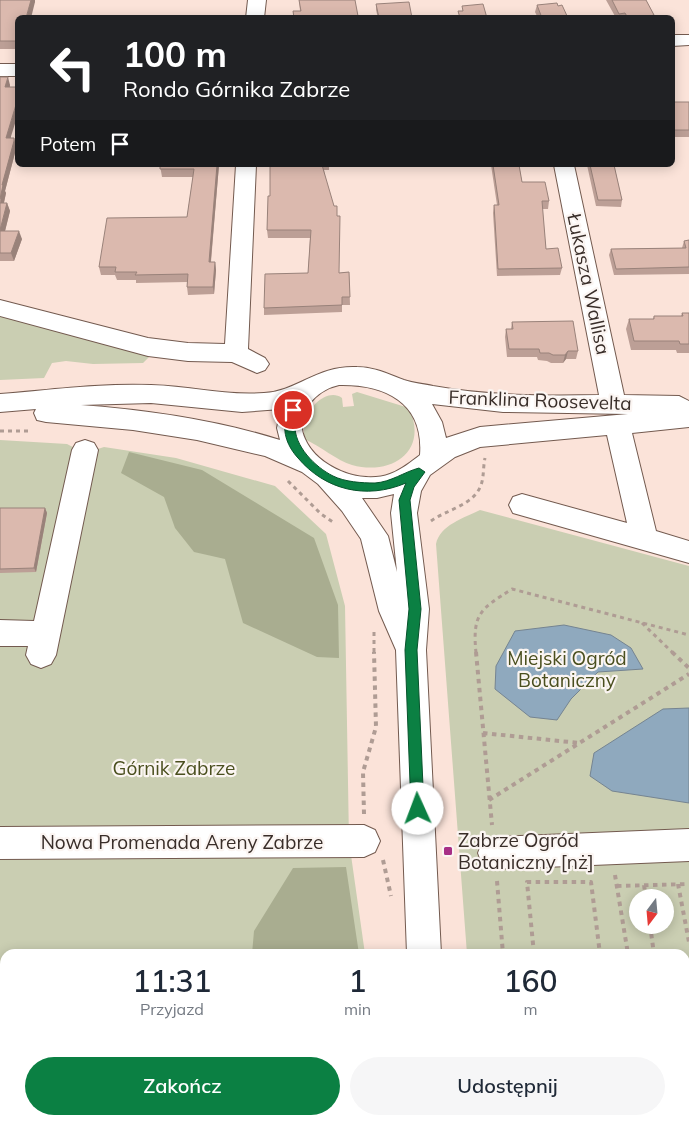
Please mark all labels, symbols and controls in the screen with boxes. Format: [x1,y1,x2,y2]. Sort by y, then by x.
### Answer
text: 100 m [123,32,227,76]
icon: left [40,35,105,100]
text: Rondo Górnika Zabrze [123,75,350,103]
icon: arrive [106,130,134,158]
text: Potem [40,132,96,156]
street label: Łukasza Wallisa [562,210,616,357]
street label: Franklina Roosevelta [448,385,632,415]
pin [272,389,314,431]
icon: arrive [279,396,307,424]
park label: Miejski Ogród Botaniczny [507,646,627,692]
park label: Górnik Zabrze [113,756,235,780]
position arrow [391,782,443,834]
place label: Zabrze Ogród Botaniczny [nż] [458,828,594,874]
street label: Nowa Promenada Areny Zabrze [41,830,323,854]
marker: Zabrze Ogród Botaniczny [nż] [442,845,454,857]
north arrow [629,889,674,934]
map controls [629,889,674,934]
text: 11:31 [132,962,212,1000]
text: 1 [349,962,367,1000]
text: 160 [504,962,558,1000]
text: Przyjazd [140,999,204,1019]
text: min [344,999,371,1019]
text: m [524,999,538,1019]
button: Zakończ [25,1057,340,1115]
button: Udostępnij [350,1057,665,1115]

